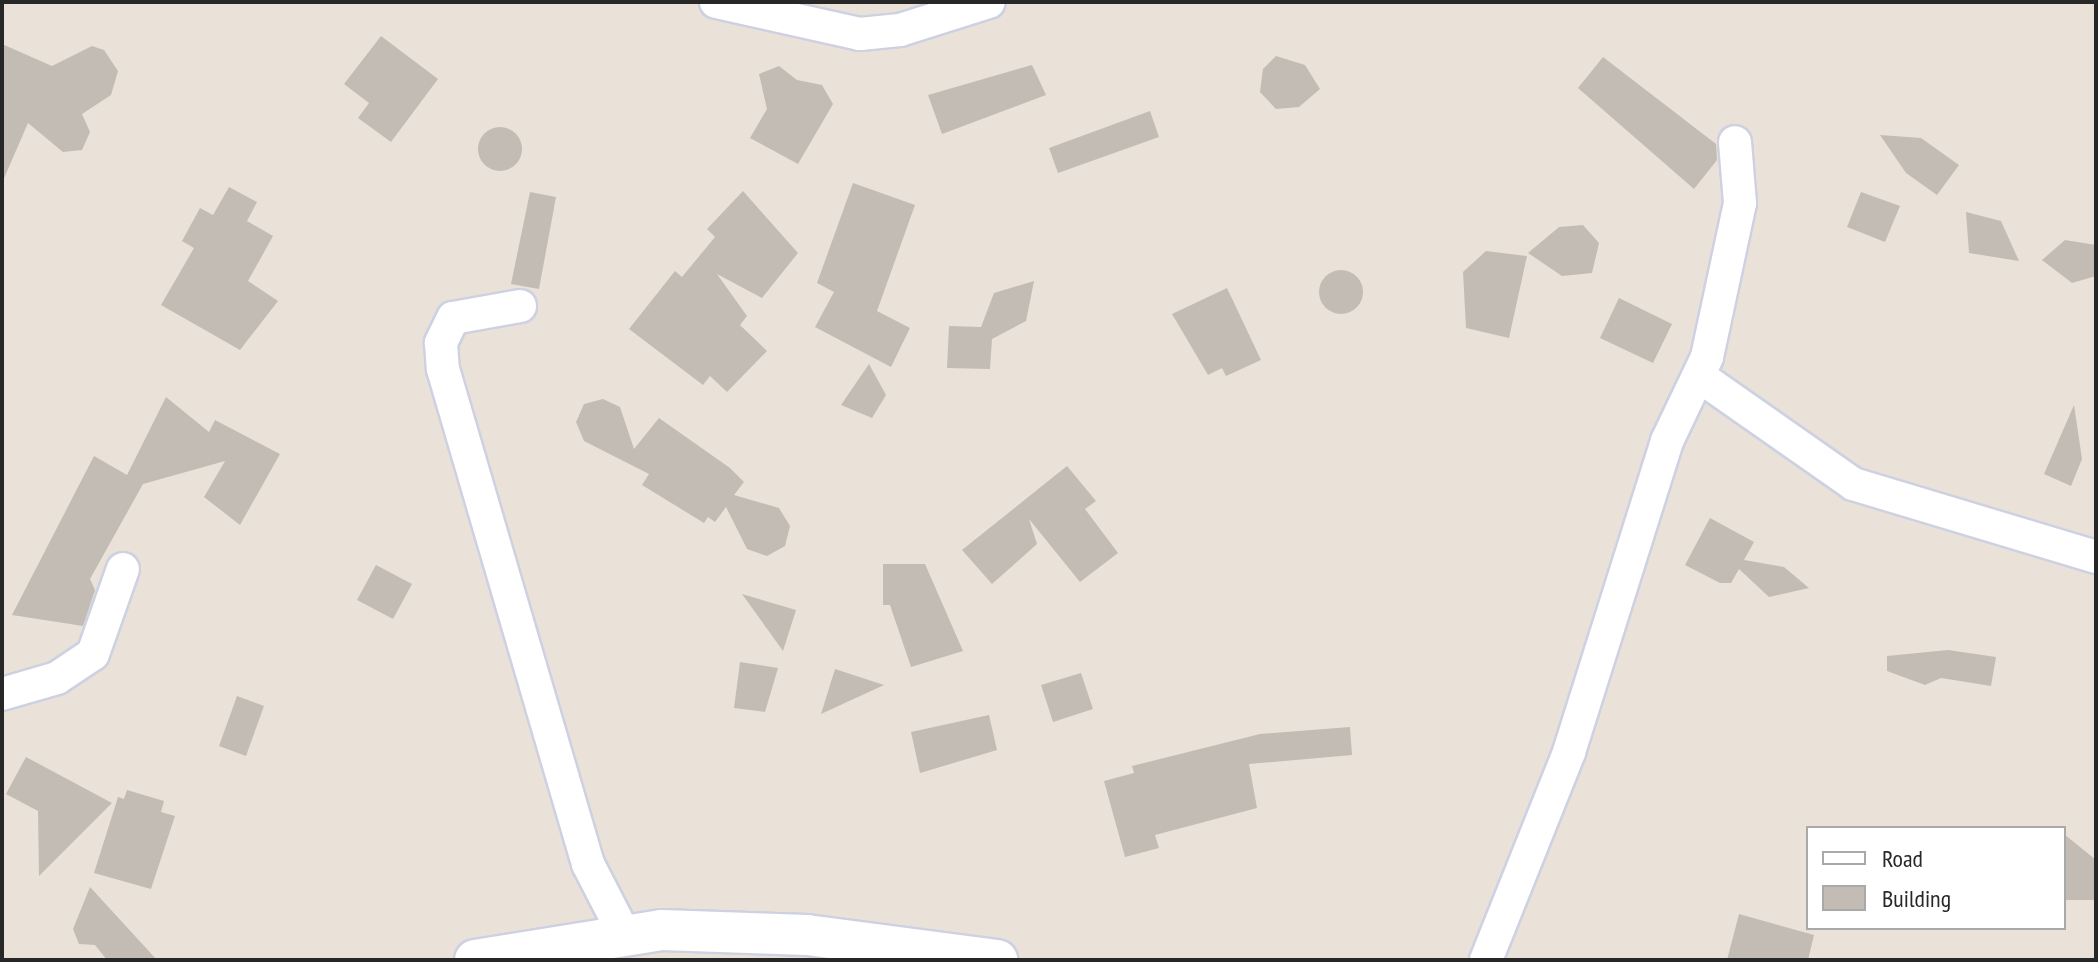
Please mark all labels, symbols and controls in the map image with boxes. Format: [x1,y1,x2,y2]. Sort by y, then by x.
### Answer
legend [1806,826,2066,930]
text: Road [1882,843,1923,874]
text: Building [1882,883,1951,914]

